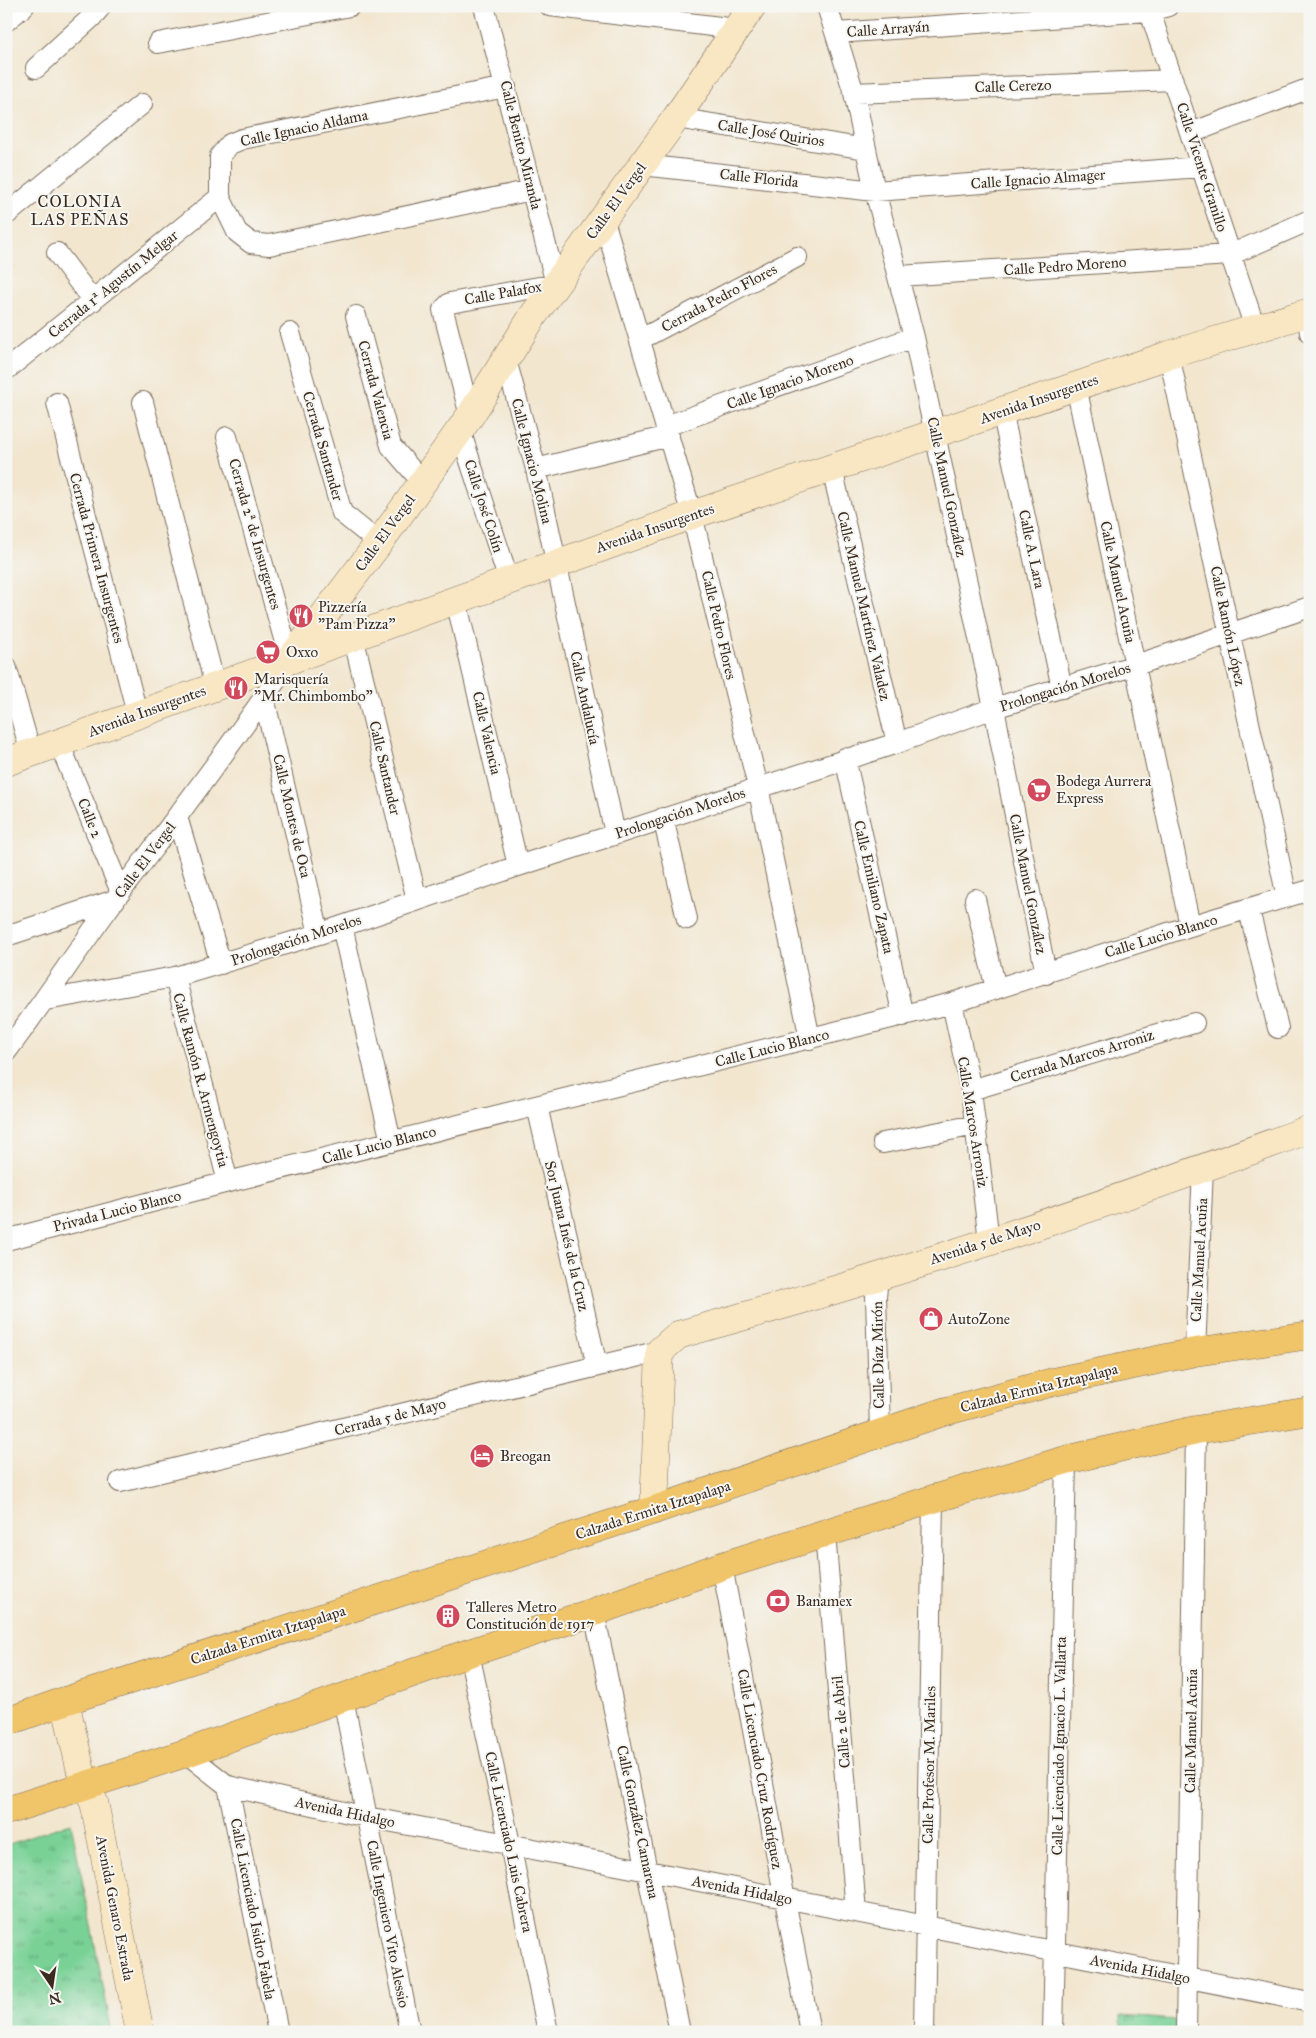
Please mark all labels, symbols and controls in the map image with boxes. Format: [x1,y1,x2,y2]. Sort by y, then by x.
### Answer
street label: Calle Arrayán [846,17,930,41]
street label: Calle Cerezo [974,76,1052,96]
street label: Calle Benito Miranda [496,79,546,212]
street label: Calle Vicente Granillo [1173,100,1232,234]
street label: Calle Ignacio Aldama [239,106,370,150]
street label: Calle José Quirios [716,116,826,151]
street label: Calle El Vergel [582,158,650,243]
street label: Calle Florida [719,165,800,191]
street label: Calle Ignacio Almager [970,165,1106,193]
district label: COLONIA LAS PEÑAS [31,192,129,229]
street label: Cerrada 1ª Agustín Melgar [44,226,182,342]
street label: Calle Pedro Moreno [1003,253,1127,279]
street label: Cerrada Pedro Flores [658,260,780,336]
street label: Calle Palafox [463,277,543,309]
street label: Cerrada Valencia [354,338,398,442]
street label: Calle Ignacio Moreno [724,351,856,413]
street label: Avenida Insurgentes [977,370,1101,428]
street label: Cerrada Santander [299,389,347,503]
street label: Calle Ignacio Molina [508,396,556,526]
street label: Calle Manuel González [923,415,971,559]
street label: Cerrada 2ª de Insurgentes [225,456,285,612]
street label: Calle José Colín [460,457,507,555]
street label: Cerrada Primera Insurgentes [66,471,128,645]
street label: Calle El Vergel [351,490,419,575]
street label: Avenida Insurgentes [593,499,717,557]
street label: Calle A. Lara [1015,508,1049,591]
street label: Calle Manuel Martínez Valadez [833,510,895,702]
street label: Calle Manuel Acuña [1096,519,1140,645]
street label: Calle Ramón López [1207,564,1249,688]
street label: Calle Pedro Flores [698,569,740,681]
place label: Pizzería "Pam Pizza" [318,598,395,633]
restaurant icon: Pizzería "Pam Pizza" [288,603,314,629]
supermarket icon: Oxxo [255,639,281,665]
place label: Oxxo [286,643,319,661]
street label: Calle Andalucía [566,650,604,747]
street label: Prolongación Morelos [997,659,1133,715]
place label: Marisquería "Mr. Chimbombo" [254,670,373,705]
restaurant icon: Marisquería "Mr. Chimbombo" [223,675,249,701]
street label: Avenida Insurgentes [85,681,208,741]
street label: Calle Valencia [469,690,505,777]
street label: Calle Santander [365,719,405,817]
street label: Calle Montes de Oca [269,752,315,880]
place label: Bodega Aurrera Express [1056,772,1152,807]
supermarket icon: Bodega Aurrera Express [1026,777,1052,803]
street label: Prolongación Morelos [613,783,747,843]
street label: Calle 2 [74,795,106,841]
street label: Calle Manuel González [1006,812,1050,956]
street label: Calle El Vergel [111,818,180,902]
street label: Calle Emiliano Zapata [850,819,898,956]
street label: Prolongación Morelos [229,910,363,970]
street label: Calle Lucio Blanco [1102,910,1220,962]
street label: Calle Ramón R. Armengoytia [169,991,233,1170]
street label: Calle Lucio Blanco [713,1025,831,1071]
street label: Cerrada Marcos Arroniz [1008,1026,1156,1086]
street label: Calle Marcos Arroniz [954,1055,992,1189]
street label: Calle Lucio Blanco [320,1122,438,1168]
street label: Sor Juana Inés de la Cruz [540,1159,593,1313]
street label: Privada Lucio Blanco [51,1186,183,1236]
street label: Calle Manuel Acuña [1187,1197,1211,1323]
street label: Avenida 5 de Mayo [926,1216,1043,1269]
street label: Calle Díaz Mirón [868,1301,888,1409]
shop icon: AutoZone [918,1306,944,1332]
place label: AutoZone [947,1310,1010,1328]
street label: Calzada Ermita Iztapalapa [958,1360,1120,1416]
street label: Cerrada 5 de Mayo [332,1394,448,1440]
hotel icon: Breogan [469,1443,495,1469]
place label: Breogan [500,1447,551,1465]
street label: Calzada Ermita Iztapalapa [573,1476,733,1544]
bank icon: Banamex [765,1588,791,1614]
place label: Banamex [796,1592,852,1610]
place label: Talleres Metro Constitución de 1917 [466,1598,594,1633]
street label: Calzada Ermita Iztapalapa [188,1601,348,1669]
building icon: Talleres Metro Constitución de 1917 [435,1603,461,1629]
street label: Calle Licenciado Ignacio L. Vallarta [1048,1636,1070,1856]
street label: Calle Licenciado Cruz Rodríguez [734,1667,786,1871]
street label: Calle Manuel Acuña [1181,1668,1201,1793]
street label: Calle 2 de Abril [828,1674,854,1769]
street label: Calle Profesor M. Mariles [919,1686,939,1844]
street label: Calle González Camarena [613,1744,663,1901]
street label: Calle Licenciado Luis Cabrera [481,1750,537,1935]
street label: Avenida Hidalgo [292,1792,397,1831]
street label: Calle Licenciado Isidro Fabela [227,1817,280,2002]
street label: Avenida Genaro Estrada [92,1833,138,1983]
street label: Calle Ingeniero Vito Alessio [363,1839,413,2010]
street label: Avenida Hidalgo [689,1871,794,1909]
street label: Avenida Hidalgo [1087,1950,1192,1988]
north arrow [28,1960,78,2010]
text: N [47,1989,63,2008]

